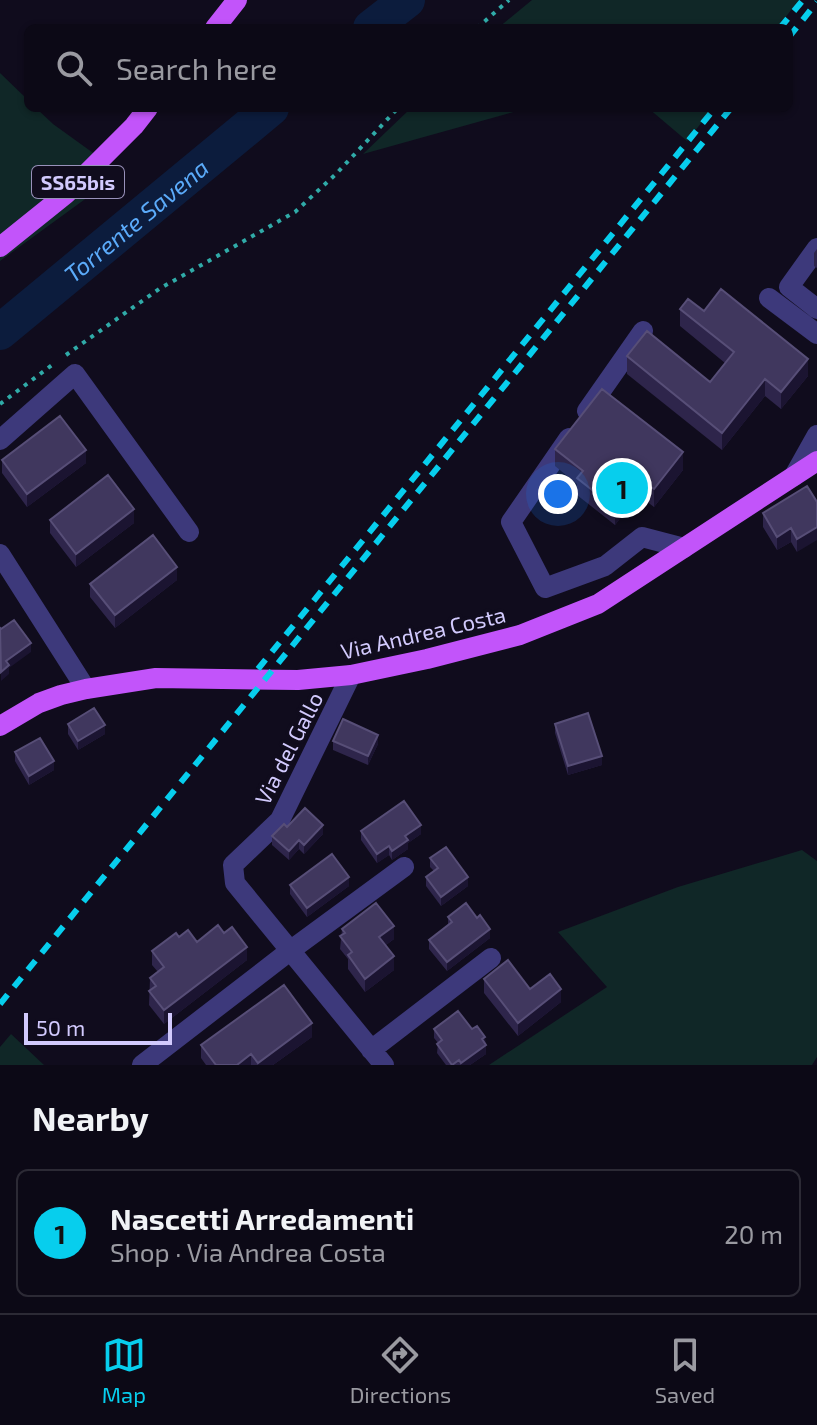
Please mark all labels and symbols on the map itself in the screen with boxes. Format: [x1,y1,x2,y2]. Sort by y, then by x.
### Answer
water label: Torrente Savena [58,152,214,288]
road number: SS65bis [32,166,124,198]
pin: 1 [596,458,648,518]
your location [538,474,578,514]
street label: Via Andrea Costa [338,600,508,664]
street label: Via del Gallo [249,687,327,809]
scale bar [24,1009,172,1045]

